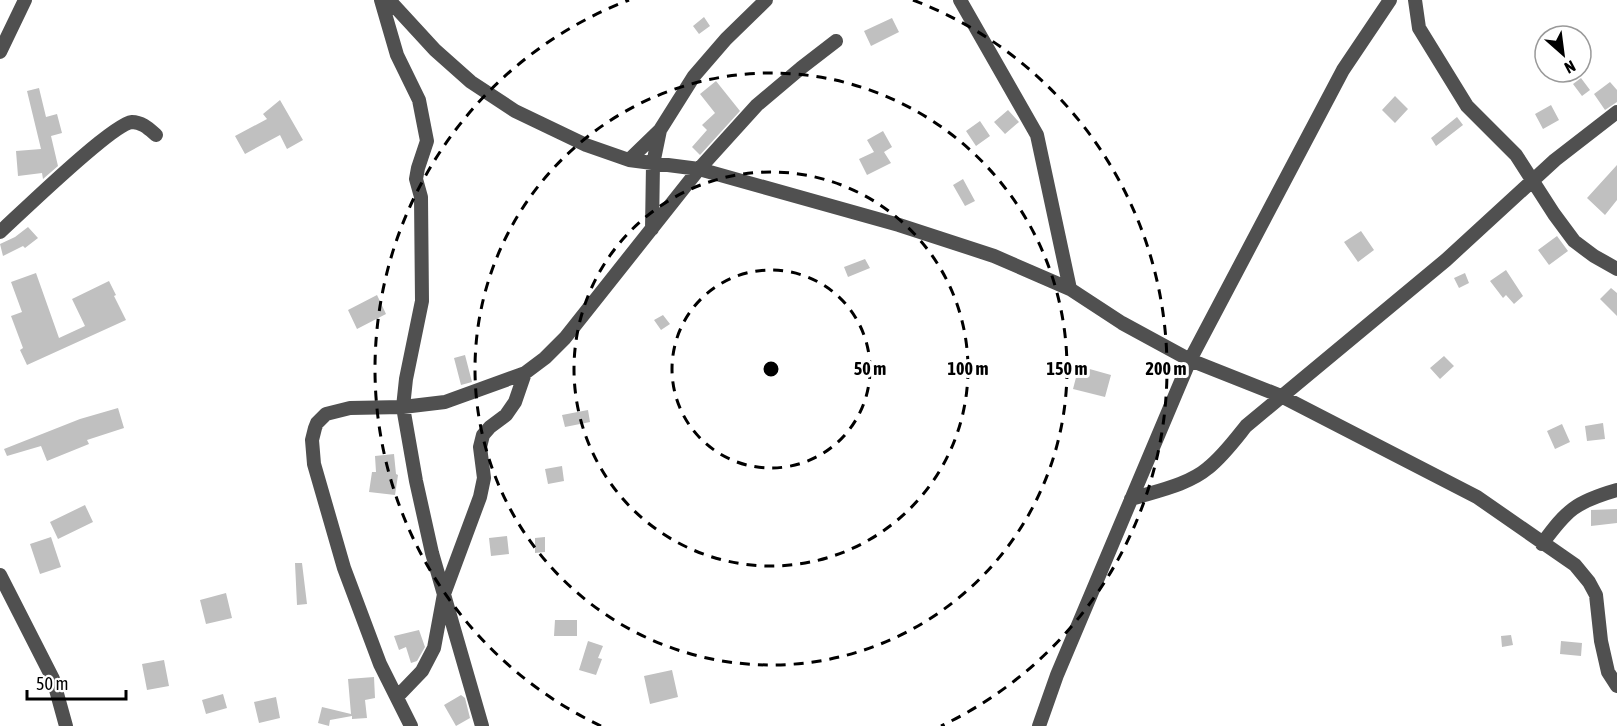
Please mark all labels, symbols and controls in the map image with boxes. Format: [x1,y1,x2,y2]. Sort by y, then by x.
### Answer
north arrow [1533,24,1593,84]
text: N [1562,57,1578,77]
text: 50 m [854,358,886,379]
text: 100 m [948,358,988,379]
text: 150 m [1047,358,1087,379]
text: 200 m [1146,358,1186,379]
centre of rings [761,359,781,379]
scale bar [27,663,126,701]
text: 50 m [36,673,68,694]

